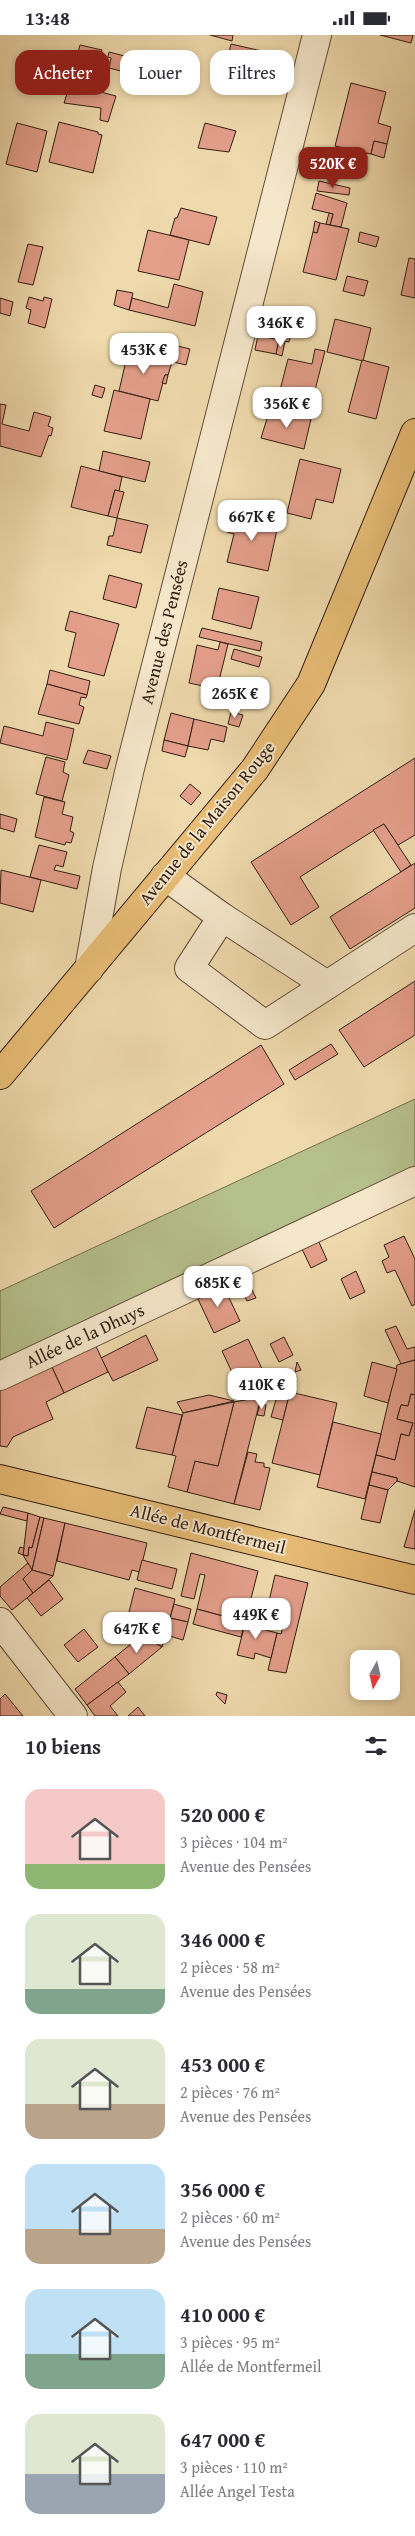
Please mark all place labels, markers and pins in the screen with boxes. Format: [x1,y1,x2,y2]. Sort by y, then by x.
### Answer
pin: 520K € [292,147,374,189]
pin: 346K € [240,305,322,348]
pin: 453K € [103,333,185,375]
pin: 356K € [246,387,328,429]
pin: 667K € [211,499,293,542]
pin: 265K € [194,677,276,719]
pin: 685K € [177,1265,259,1308]
pin: 410K € [221,1367,303,1410]
pin: 449K € [215,1597,297,1640]
pin: 647K € [96,1611,178,1654]

